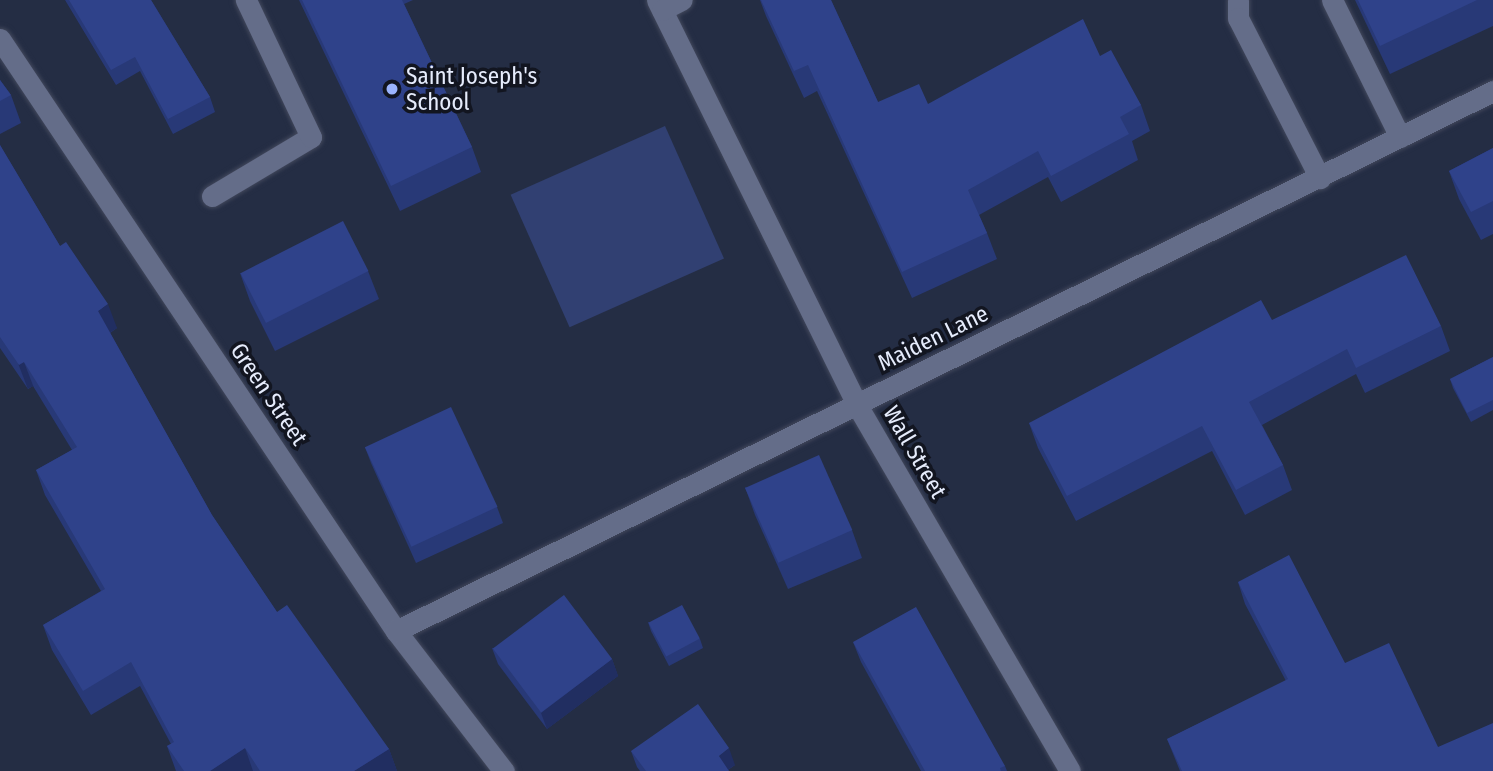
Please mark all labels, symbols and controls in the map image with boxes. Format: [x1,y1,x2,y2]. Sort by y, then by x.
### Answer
place label: Saint Joseph's School [406,62,537,116]
marker: Saint Joseph's School [384,81,400,97]
street label: Maiden Lane [873,299,993,377]
street label: Green Street [225,338,313,450]
street label: Wall Street [878,401,952,503]

